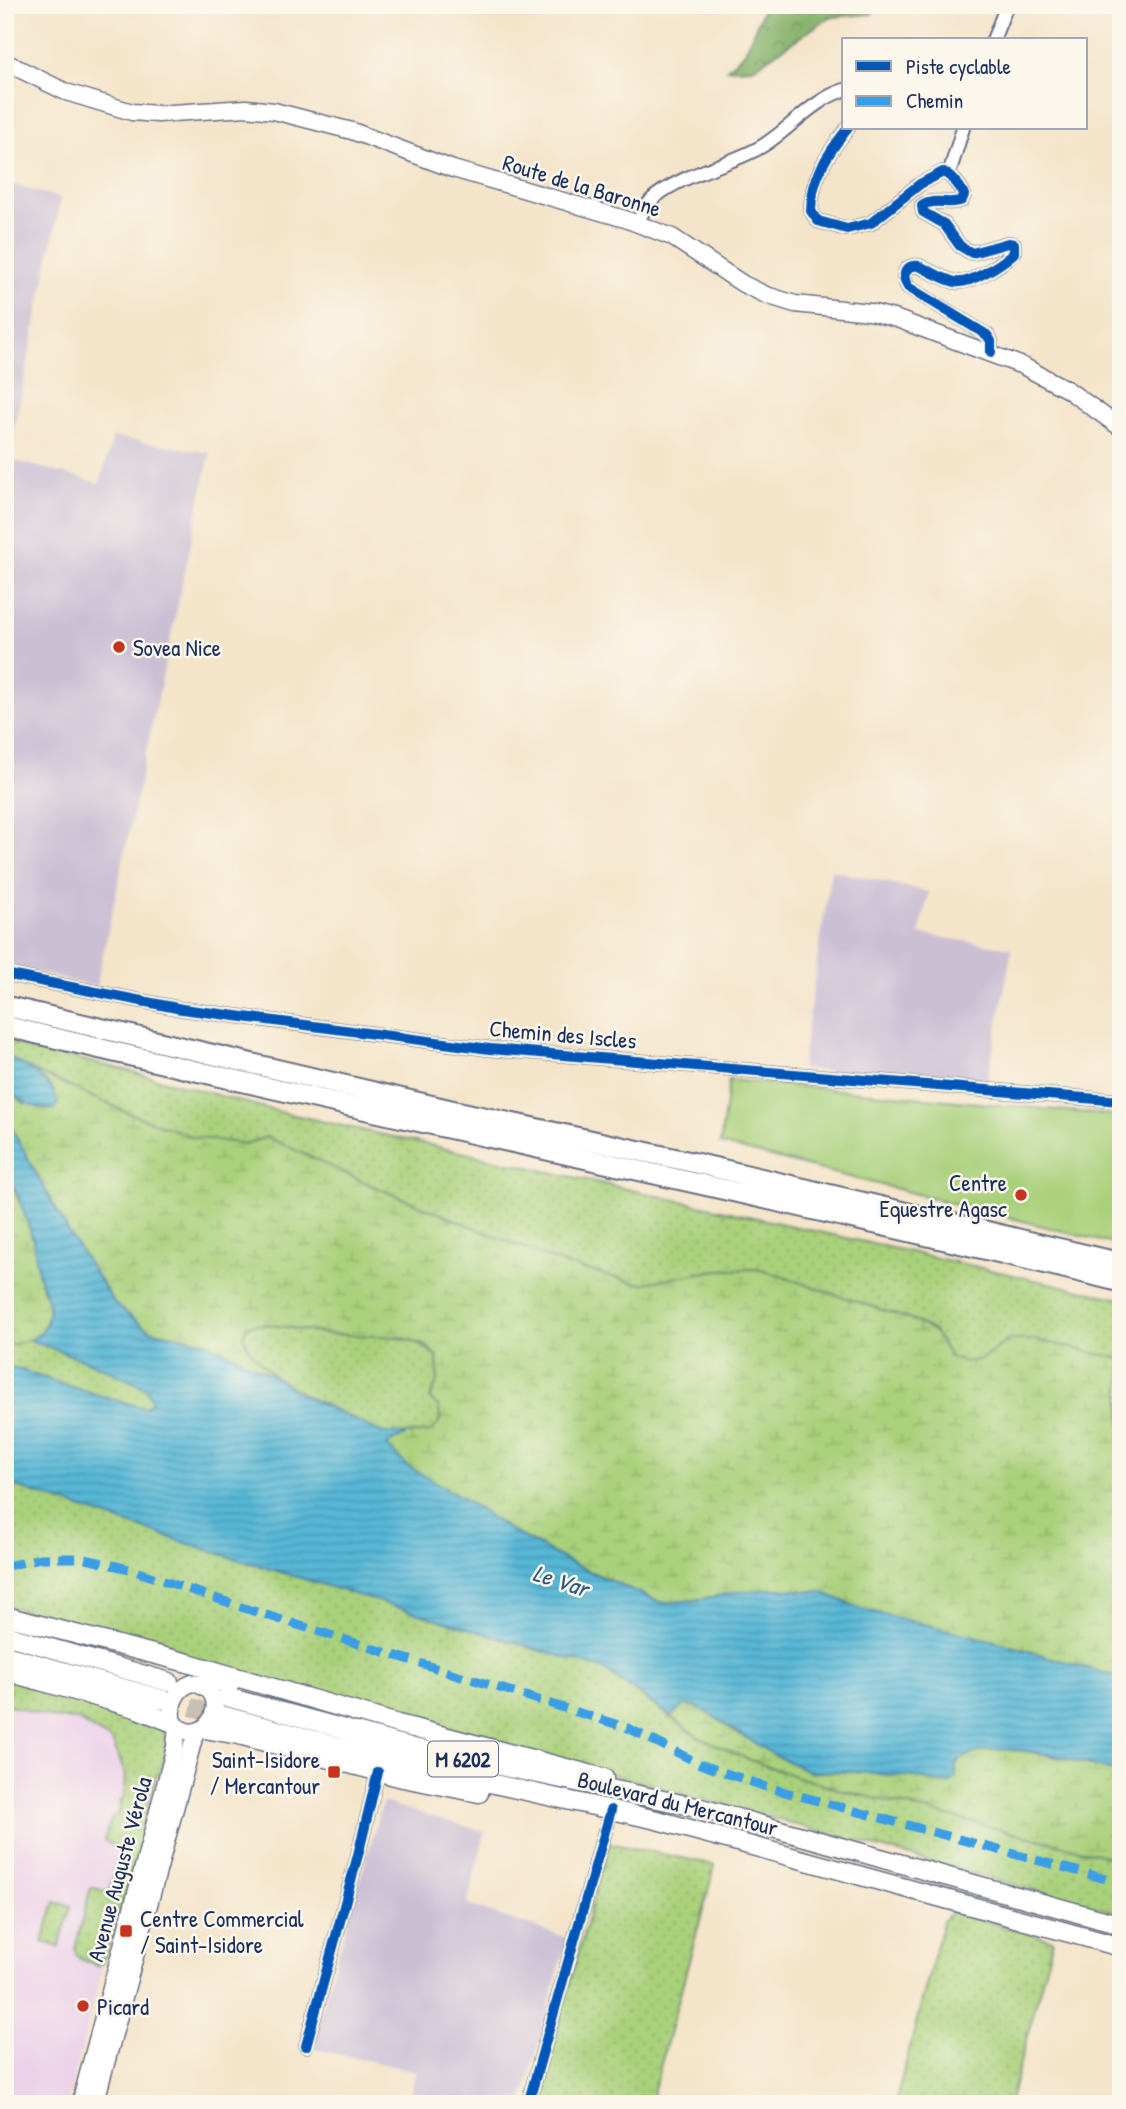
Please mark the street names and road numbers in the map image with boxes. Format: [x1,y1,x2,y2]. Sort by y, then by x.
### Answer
street label: Route de la Baronne [499,146,665,224]
street label: Chemin des Iscles [488,1012,638,1056]
road number: M 6202 [428,1742,498,1776]
street label: Boulevard du Mercantour [575,1763,782,1843]
street label: Avenue Auguste Vérola [79,1773,159,1965]

